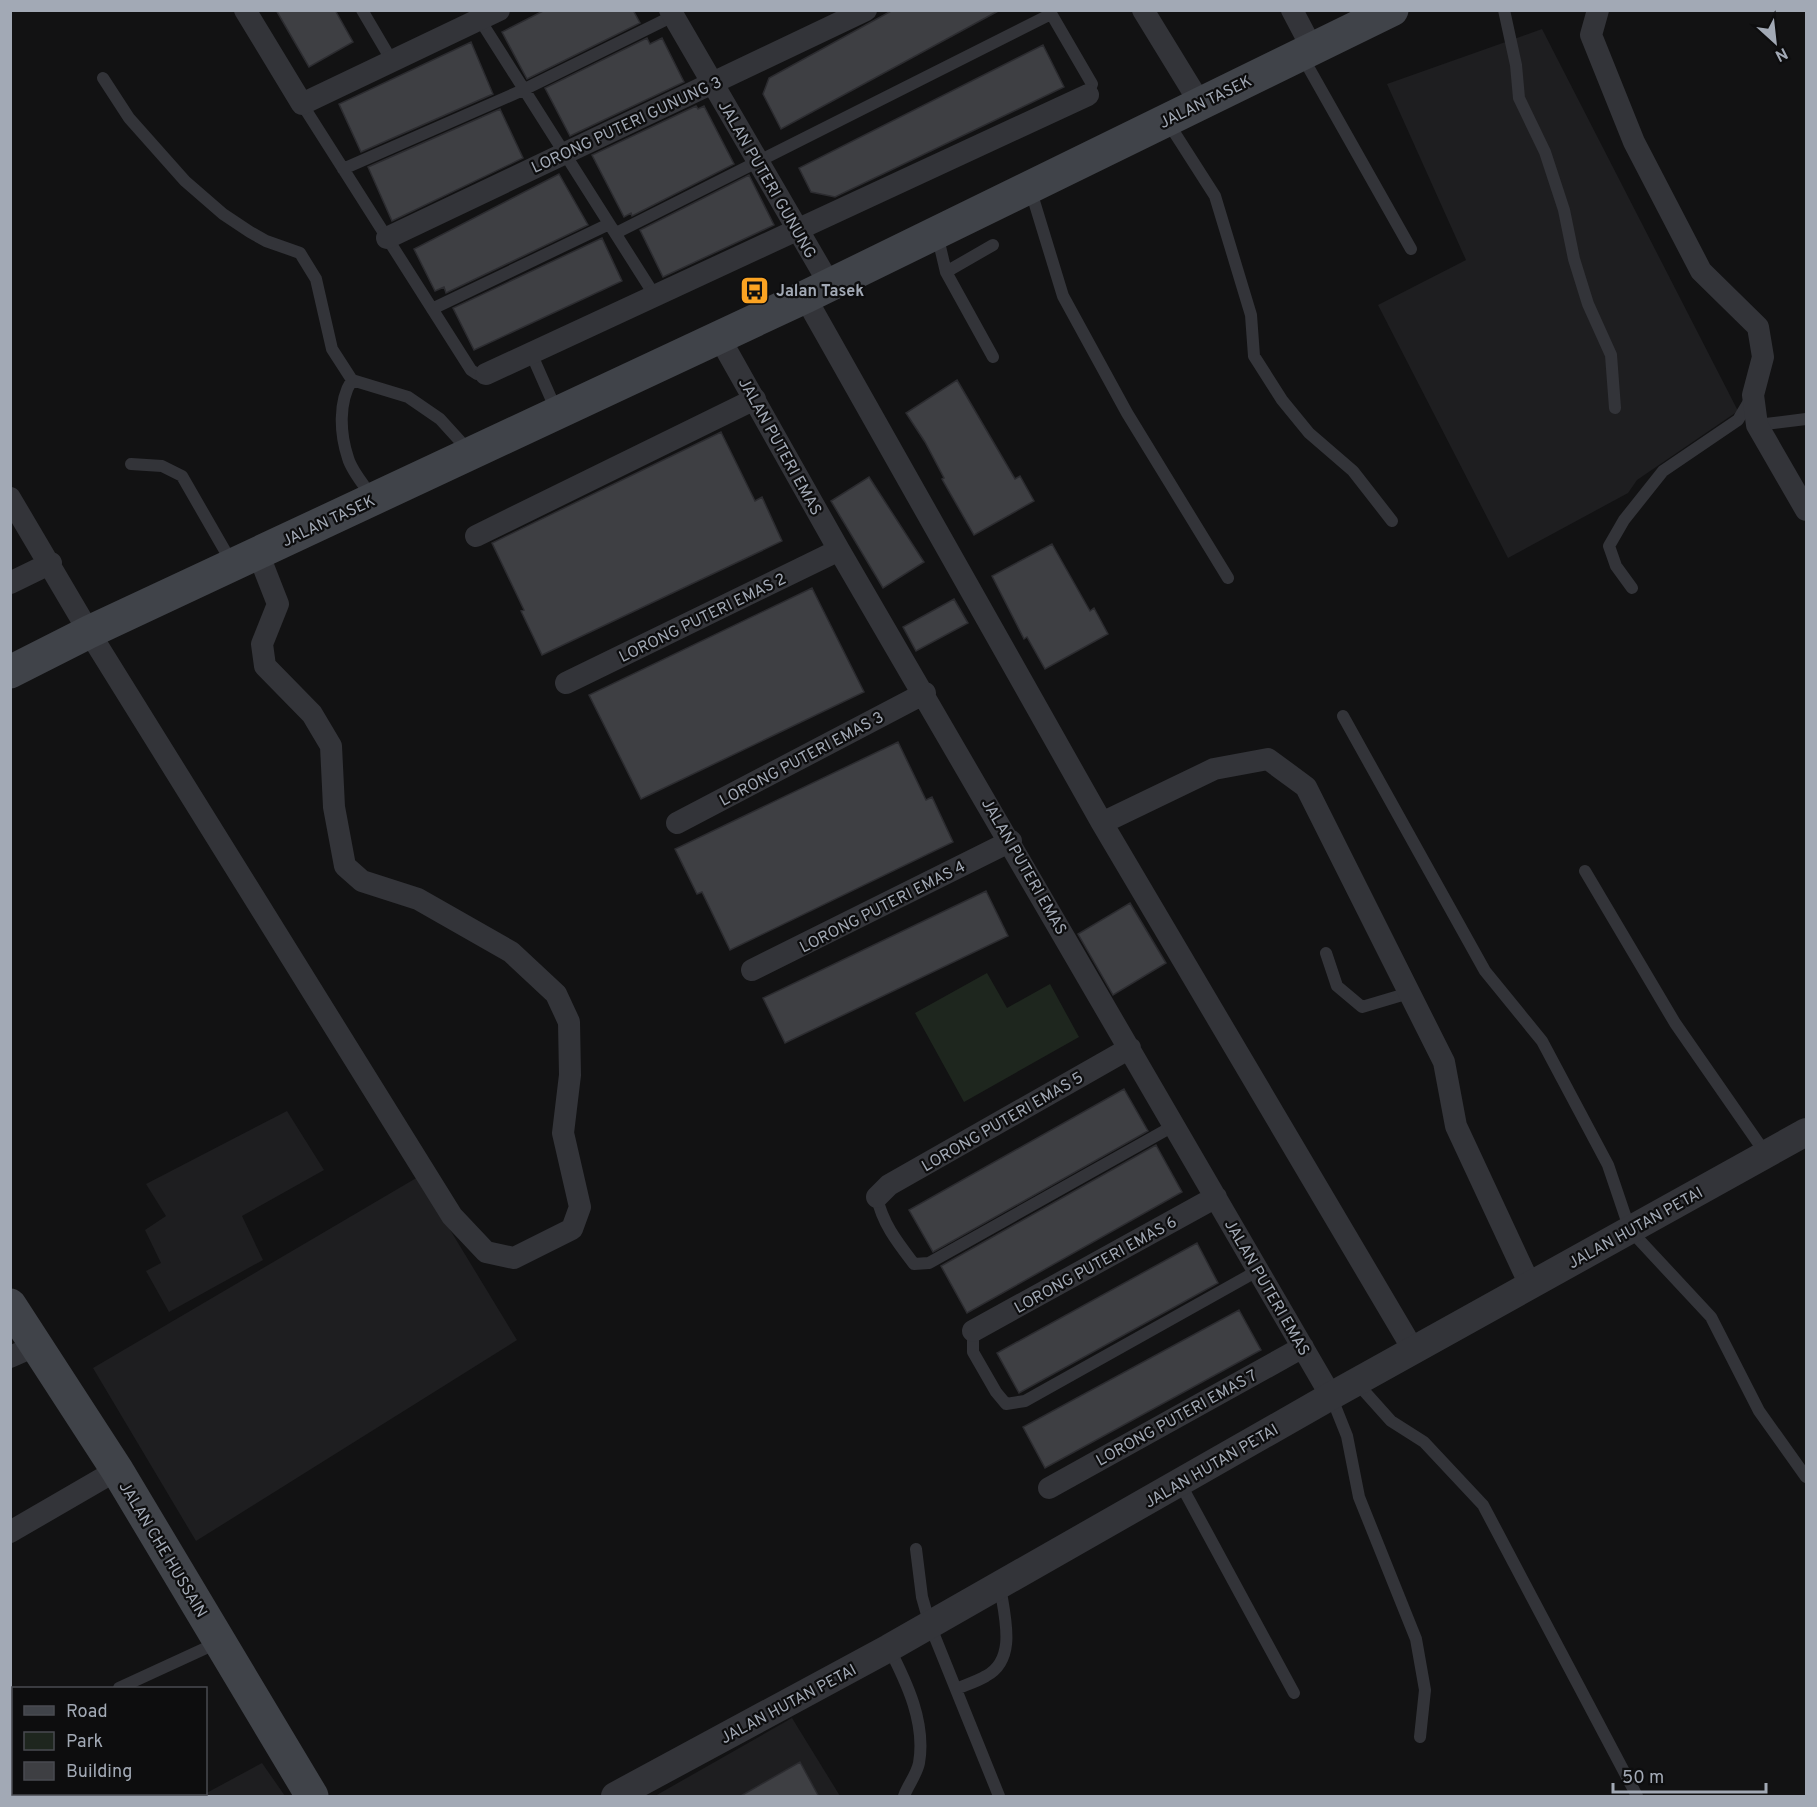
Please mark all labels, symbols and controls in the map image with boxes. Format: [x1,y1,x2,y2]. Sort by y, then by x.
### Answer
north arrow [1745,12,1805,72]
text: N [1771,42,1791,65]
street label: JALAN TASEK [1156,72,1255,134]
street label: LORONG PUTERI GUNUNG 3 [529,73,725,179]
street label: JALAN PUTERI GUNUNG [713,98,820,262]
bus stop icon: Jalan Tasek [739,274,771,306]
place label: Jalan Tasek [776,282,864,302]
street label: JALAN PUTERI EMAS [733,375,825,519]
street label: JALAN TASEK [279,491,379,552]
street label: LORONG PUTERI EMAS 2 [616,570,790,668]
street label: LORONG PUTERI EMAS 3 [716,708,887,812]
street label: JALAN PUTERI EMAS [976,795,1071,939]
street label: LORONG PUTERI EMAS 4 [797,857,969,958]
street label: LORONG PUTERI EMAS 5 [919,1068,1087,1177]
street label: JALAN HUTAN PETAI [1565,1183,1707,1274]
street label: LORONG PUTERI EMAS 6 [1011,1213,1181,1319]
street label: JALAN PUTERI EMAS [1219,1216,1314,1360]
street label: LORONG PUTERI EMAS 7 [1093,1366,1261,1471]
street label: JALAN HUTAN PETAI [1142,1420,1282,1513]
street label: JALAN CHE HUSSAIN [114,1478,211,1622]
street label: JALAN HUTAN PETAI [718,1660,860,1749]
legend [12,1687,207,1795]
text: Road [66,1701,108,1724]
text: Park [66,1731,103,1754]
scale bar [1613,1756,1766,1794]
text: Building [66,1761,132,1784]
text: 50 m [1622,1767,1664,1790]

